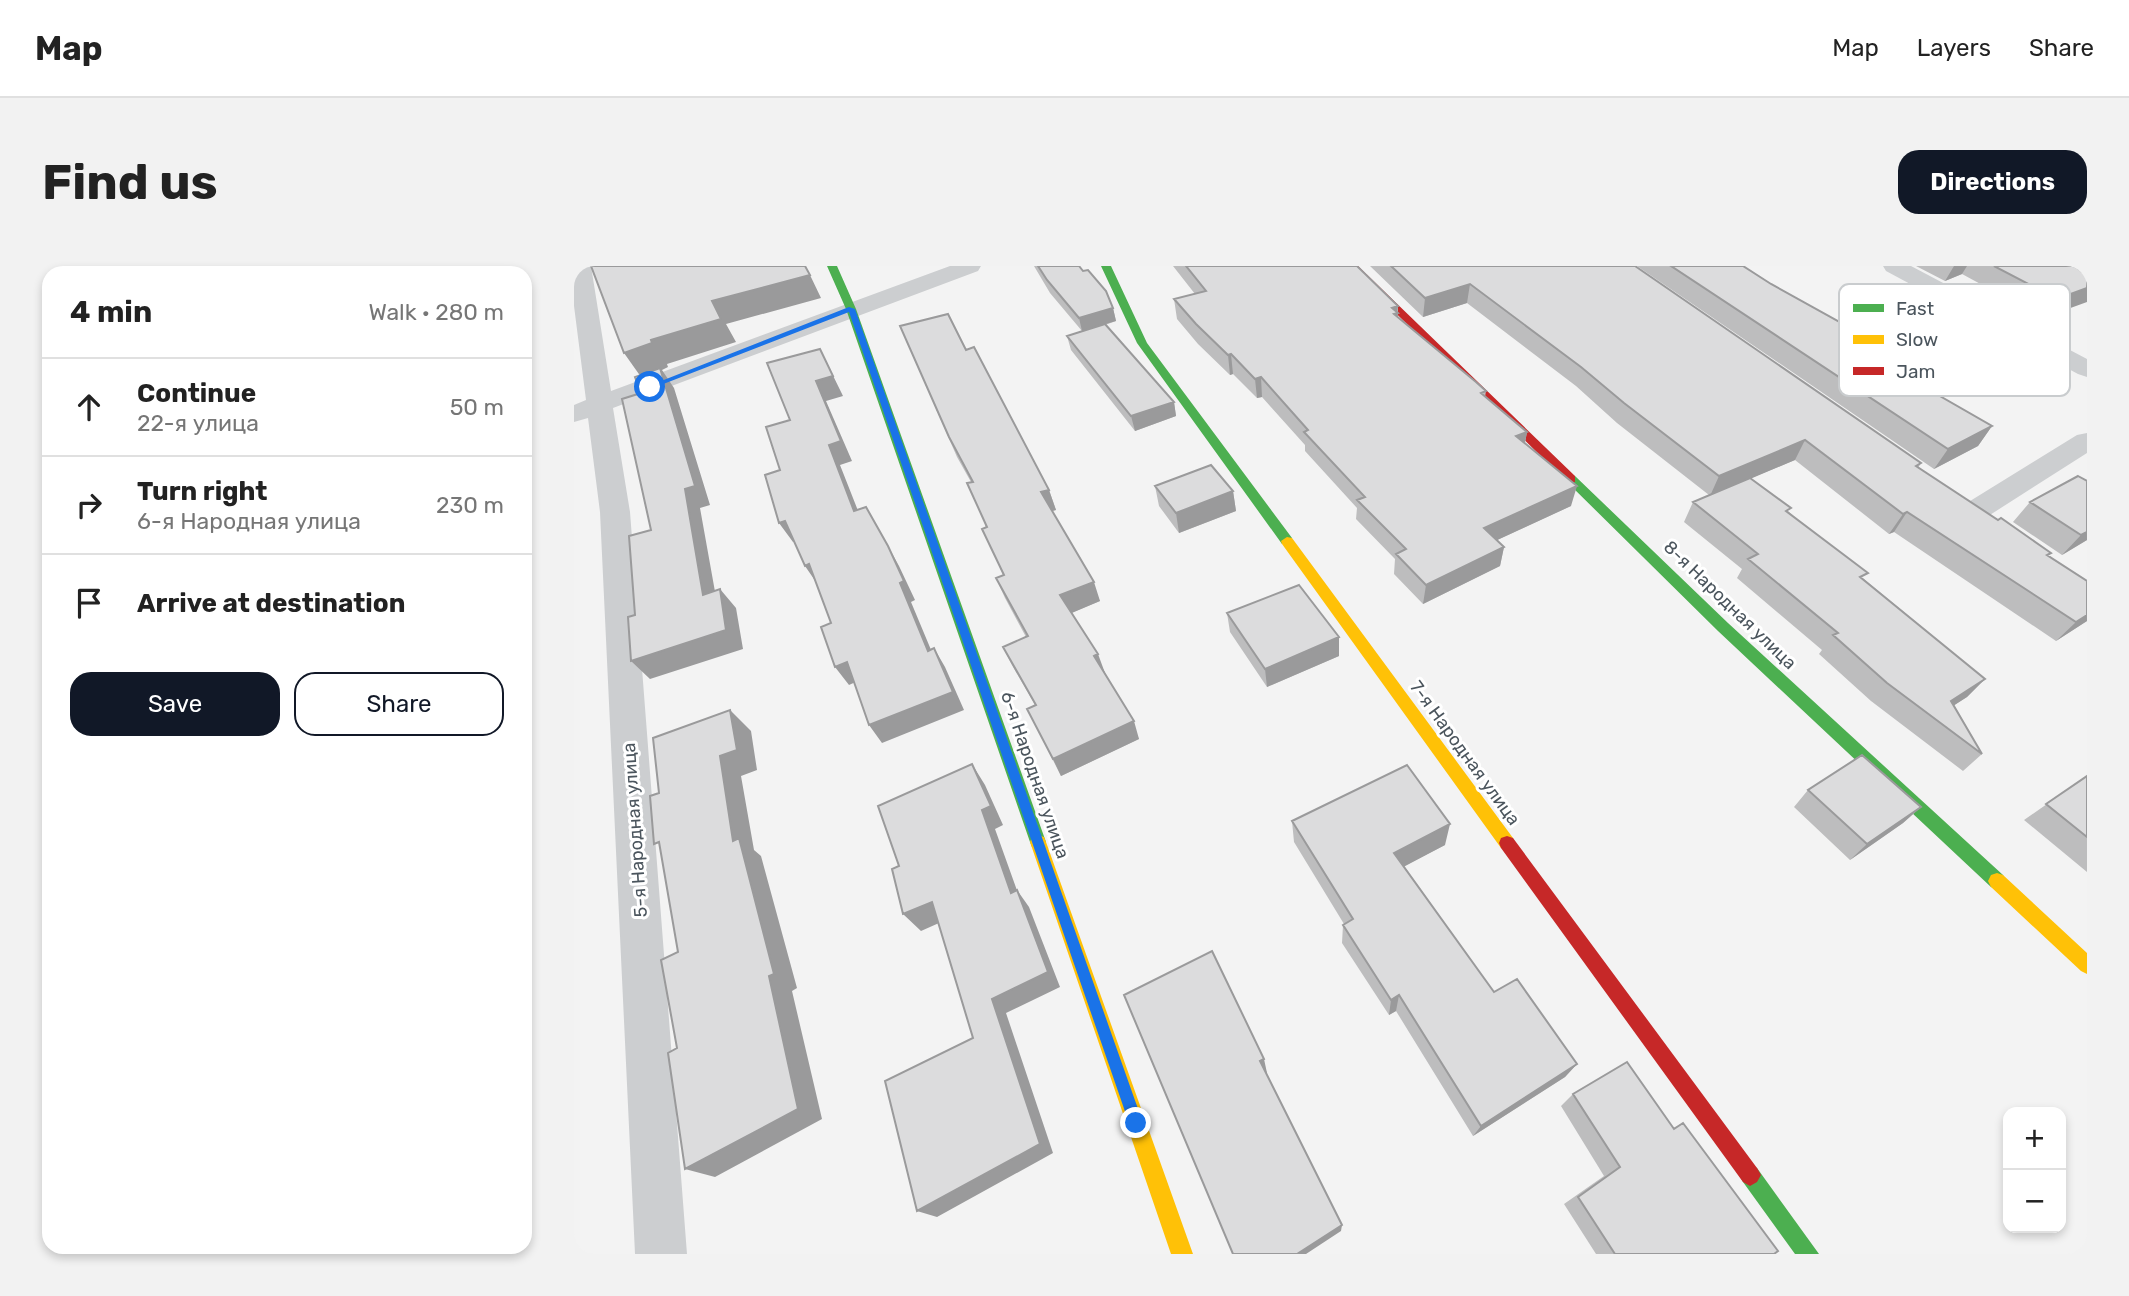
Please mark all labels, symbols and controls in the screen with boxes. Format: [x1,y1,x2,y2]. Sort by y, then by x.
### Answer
text: Map [35,29,103,68]
text: Map [1832,34,1879,62]
text: Layers [1917,34,1991,62]
text: Share [2029,34,2094,62]
button: Directions [1898,150,2087,214]
text: Find us [42,153,218,211]
legend [1839,284,2070,396]
text: 4 min [70,294,152,330]
text: Fast [1896,297,1935,320]
text: Walk · 280 m [368,298,504,326]
text: Slow [1896,328,1938,351]
text: Jam [1896,360,1935,383]
route start [634,371,665,402]
text: Continue [137,378,256,409]
icon: ahead [70,388,108,426]
text: 50 m [450,393,504,421]
text: 22-я улица [137,409,259,437]
text: Turn right [137,476,267,507]
icon: right [70,486,108,524]
text: 230 m [436,491,504,519]
text: 6-я Народная улица [137,507,361,535]
street label: 8-я Народная улица [1659,536,1801,674]
icon: arrive [70,584,108,622]
text: Arrive at destination [137,588,405,619]
button: Save [70,672,280,736]
button: Share [294,672,504,736]
street label: 7-я Народная улица [1405,677,1525,829]
street label: 6-я Народная улица [996,689,1074,861]
street label: 5-я Народная улица [618,742,652,918]
route end [1120,1107,1151,1138]
map controls [2003,1107,2066,1233]
button: + [2003,1107,2066,1170]
button: − [2003,1170,2066,1233]

